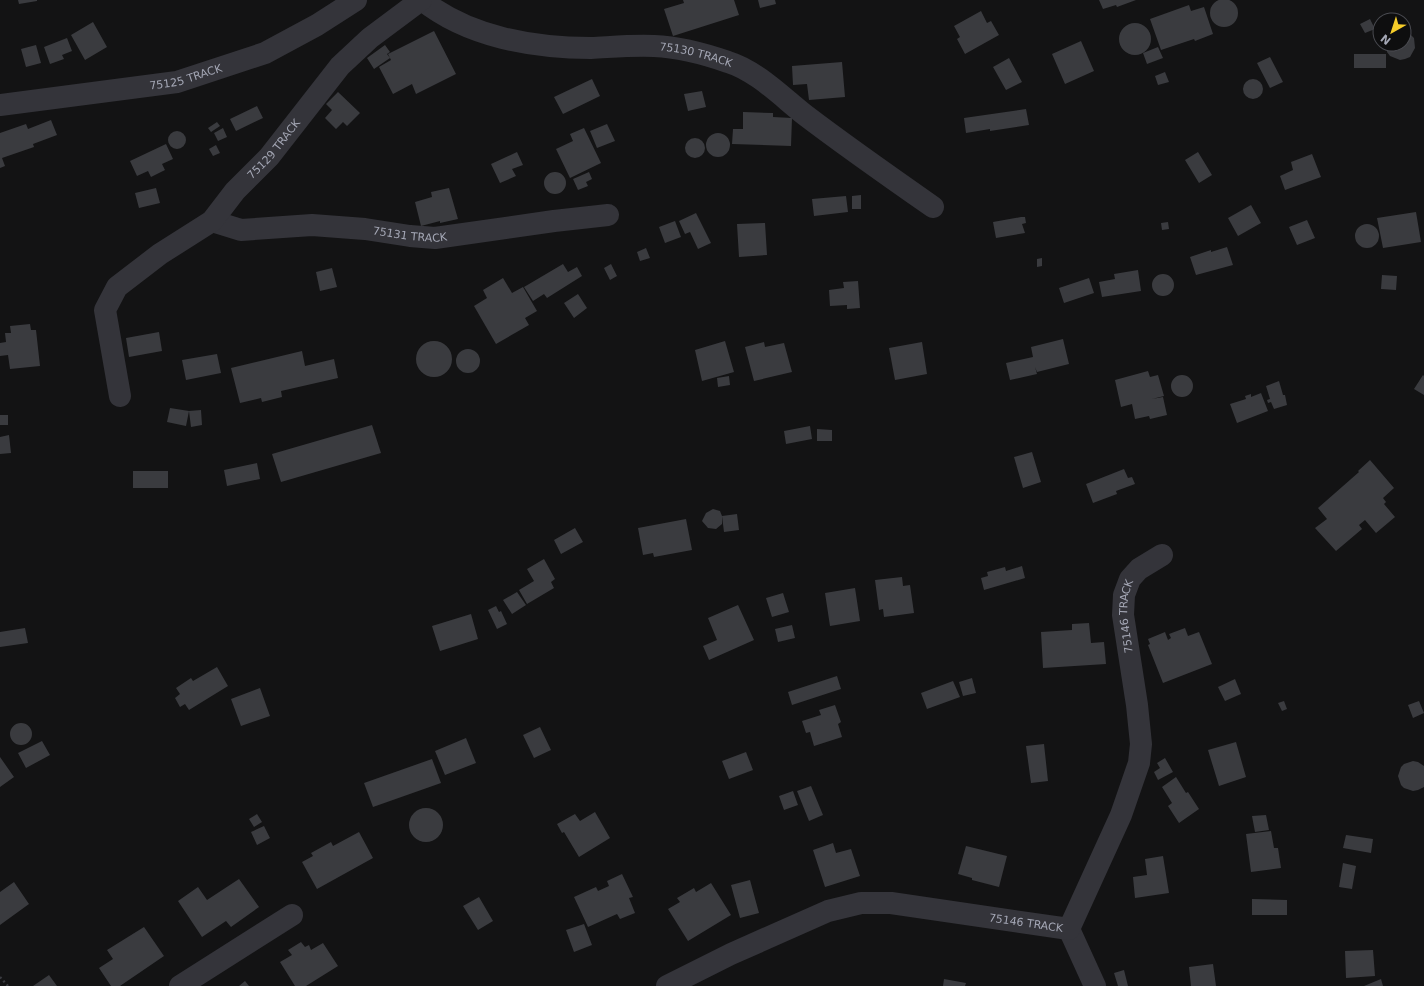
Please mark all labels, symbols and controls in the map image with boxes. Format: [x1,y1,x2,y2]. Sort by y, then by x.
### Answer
north arrow [1372,12,1412,52]
text: N [1378,31,1394,47]
street label: 75130 TRACK [659,40,735,70]
street label: 75125 TRACK [149,61,224,93]
street label: 75129 TRACK [245,116,304,182]
street label: 75131 TRACK [372,224,449,245]
street label: 75146 TRACK [1117,577,1136,654]
street label: 75146 TRACK [988,911,1065,935]

